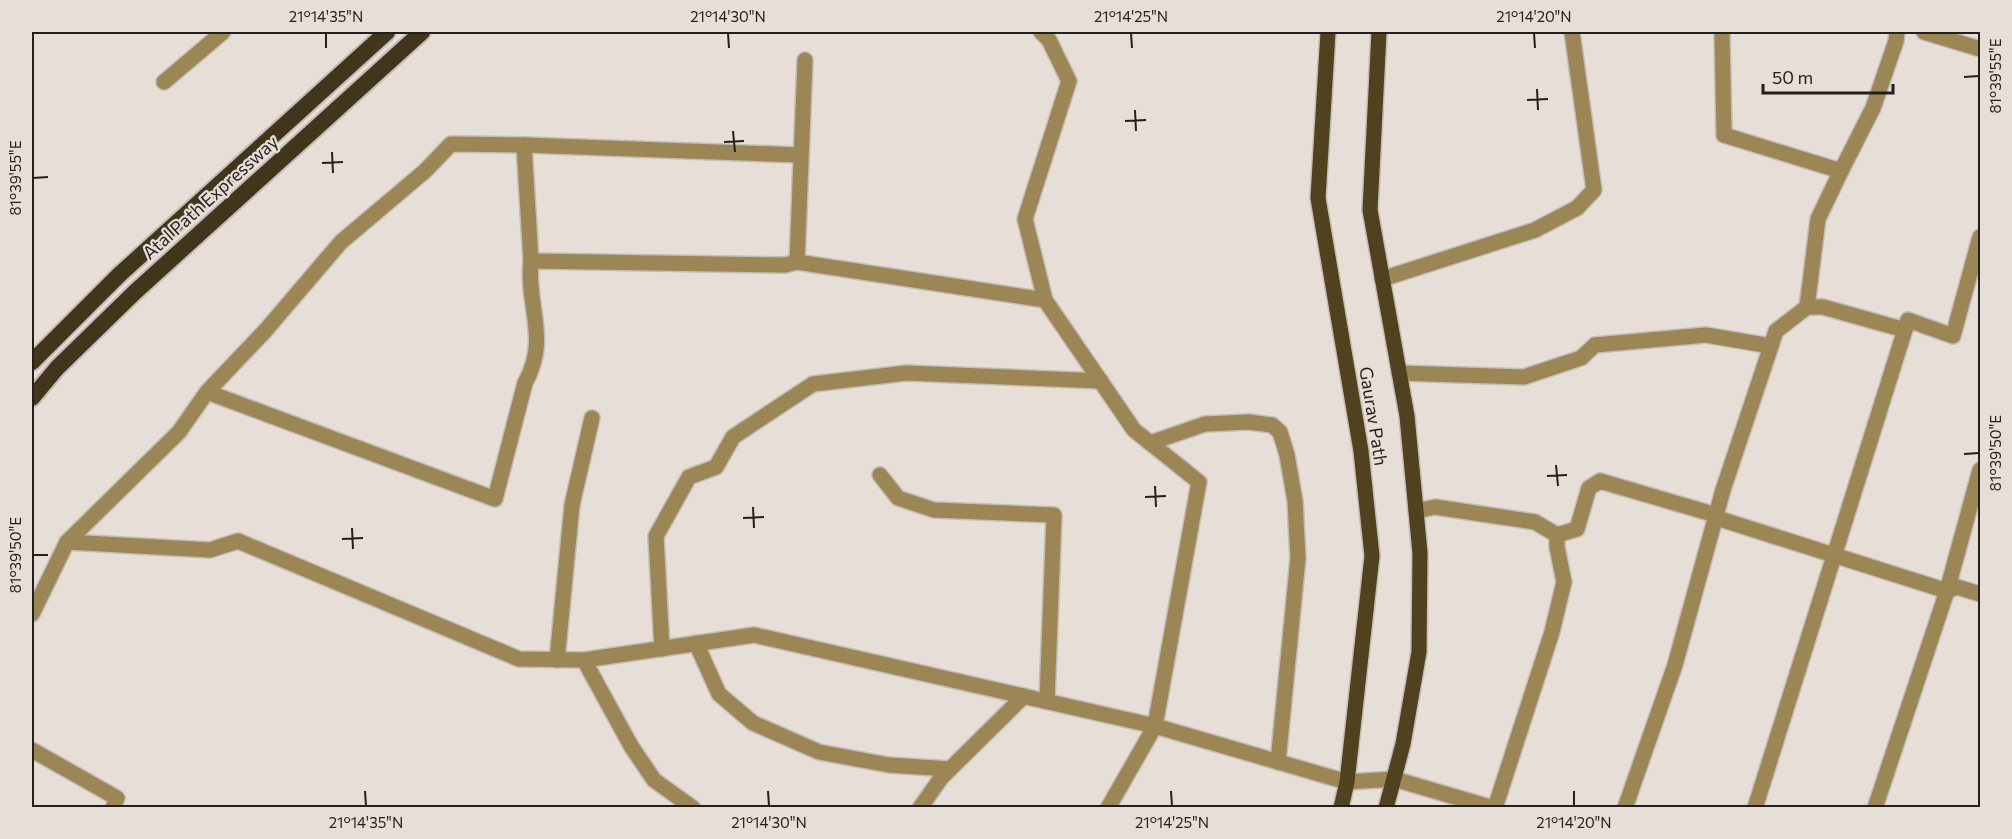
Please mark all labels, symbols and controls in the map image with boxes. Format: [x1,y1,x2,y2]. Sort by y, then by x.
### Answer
text: 21°14'35"N [289,7,363,25]
text: 21°14'30"N [690,7,766,25]
text: 21°14'25"N [1094,7,1168,25]
text: 21°14'20"N [1496,7,1572,25]
text: 81°39'55"E [1986,38,2004,114]
scale bar [1763,57,1894,95]
text: 50 m [1772,66,1813,88]
street label: Atal Path Expressway [138,130,282,264]
text: 81°39'55"E [6,140,24,216]
street label: Gaurav Path [1355,365,1393,467]
text: 81°39'50"E [1986,415,2004,491]
text: 81°39'50"E [6,517,24,593]
text: 21°14'35"N [329,813,403,831]
text: 21°14'30"N [731,813,807,831]
text: 21°14'25"N [1135,813,1209,831]
text: 21°14'20"N [1536,813,1612,831]

